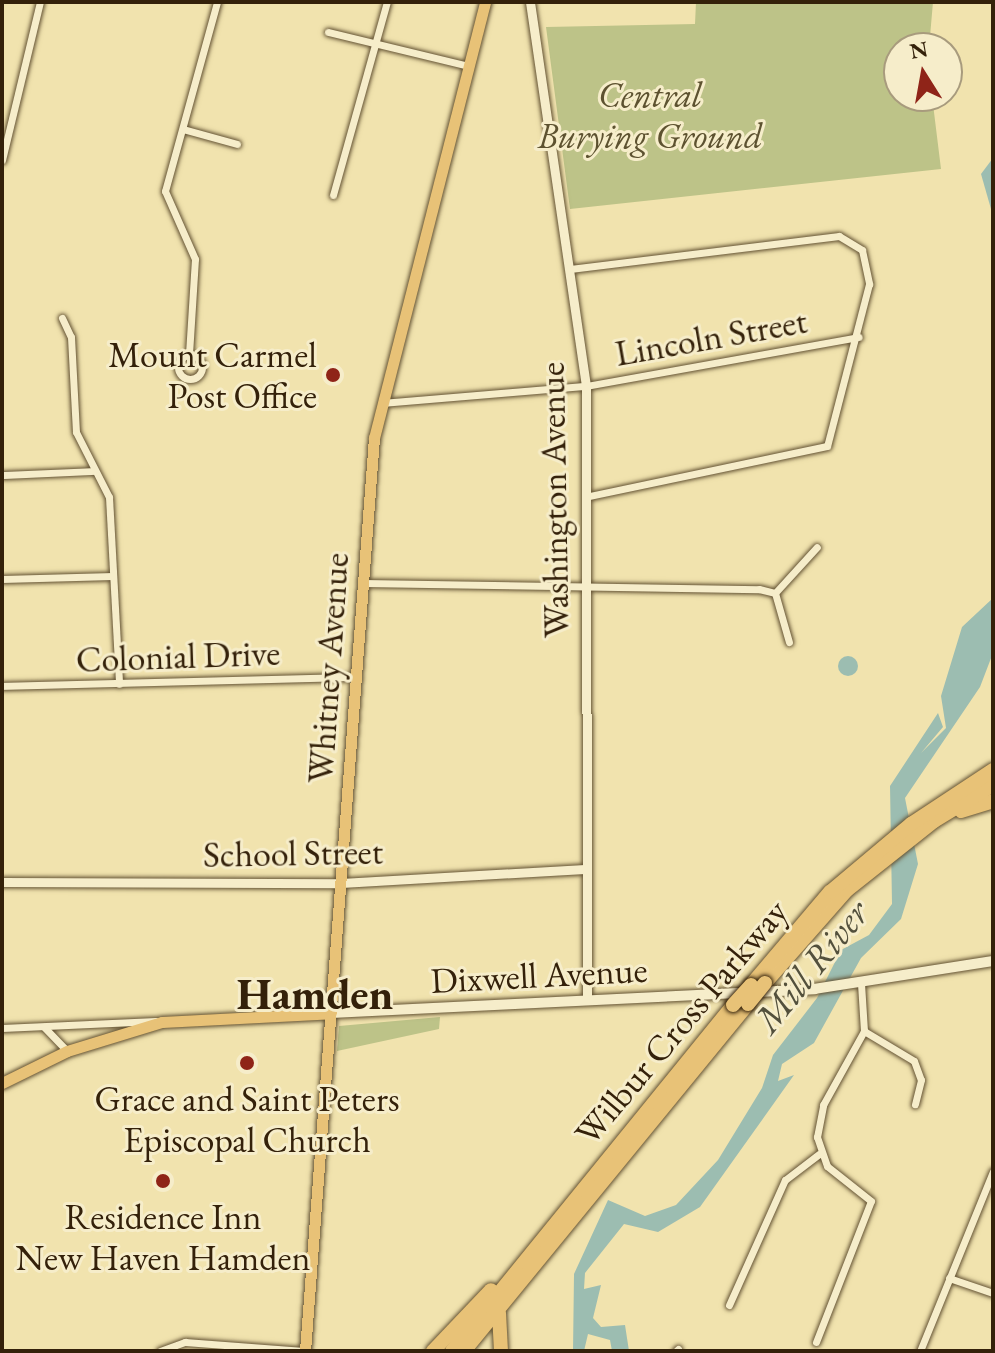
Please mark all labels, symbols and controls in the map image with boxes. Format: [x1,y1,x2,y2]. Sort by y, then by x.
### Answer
north arrow [883,32,963,112]
text: N [907,34,930,66]
park label: Central Burying Ground [537,72,763,157]
street label: Lincoln Street [612,299,810,375]
place label: Mount Carmel Post Office [108,332,317,417]
street label: Washington Avenue [530,362,578,638]
marker: Mount Carmel Post Office [324,366,342,384]
street label: Whitney Avenue [298,551,358,785]
street label: Colonial Drive [75,631,281,681]
street label: School Street [203,830,383,876]
street label: Wilbur Cross Parkway [566,890,796,1154]
water label: Mill River [744,891,878,1041]
street label: Dixwell Avenue [429,948,649,1002]
district label: Hamden [237,968,393,1020]
marker: Grace and Saint Peters Episcopal Church [238,1054,256,1072]
place label: Grace and Saint Peters Episcopal Church [94,1076,400,1161]
marker: Residence Inn New Haven Hamden [154,1172,172,1190]
place label: Residence Inn New Haven Hamden [15,1194,311,1279]

